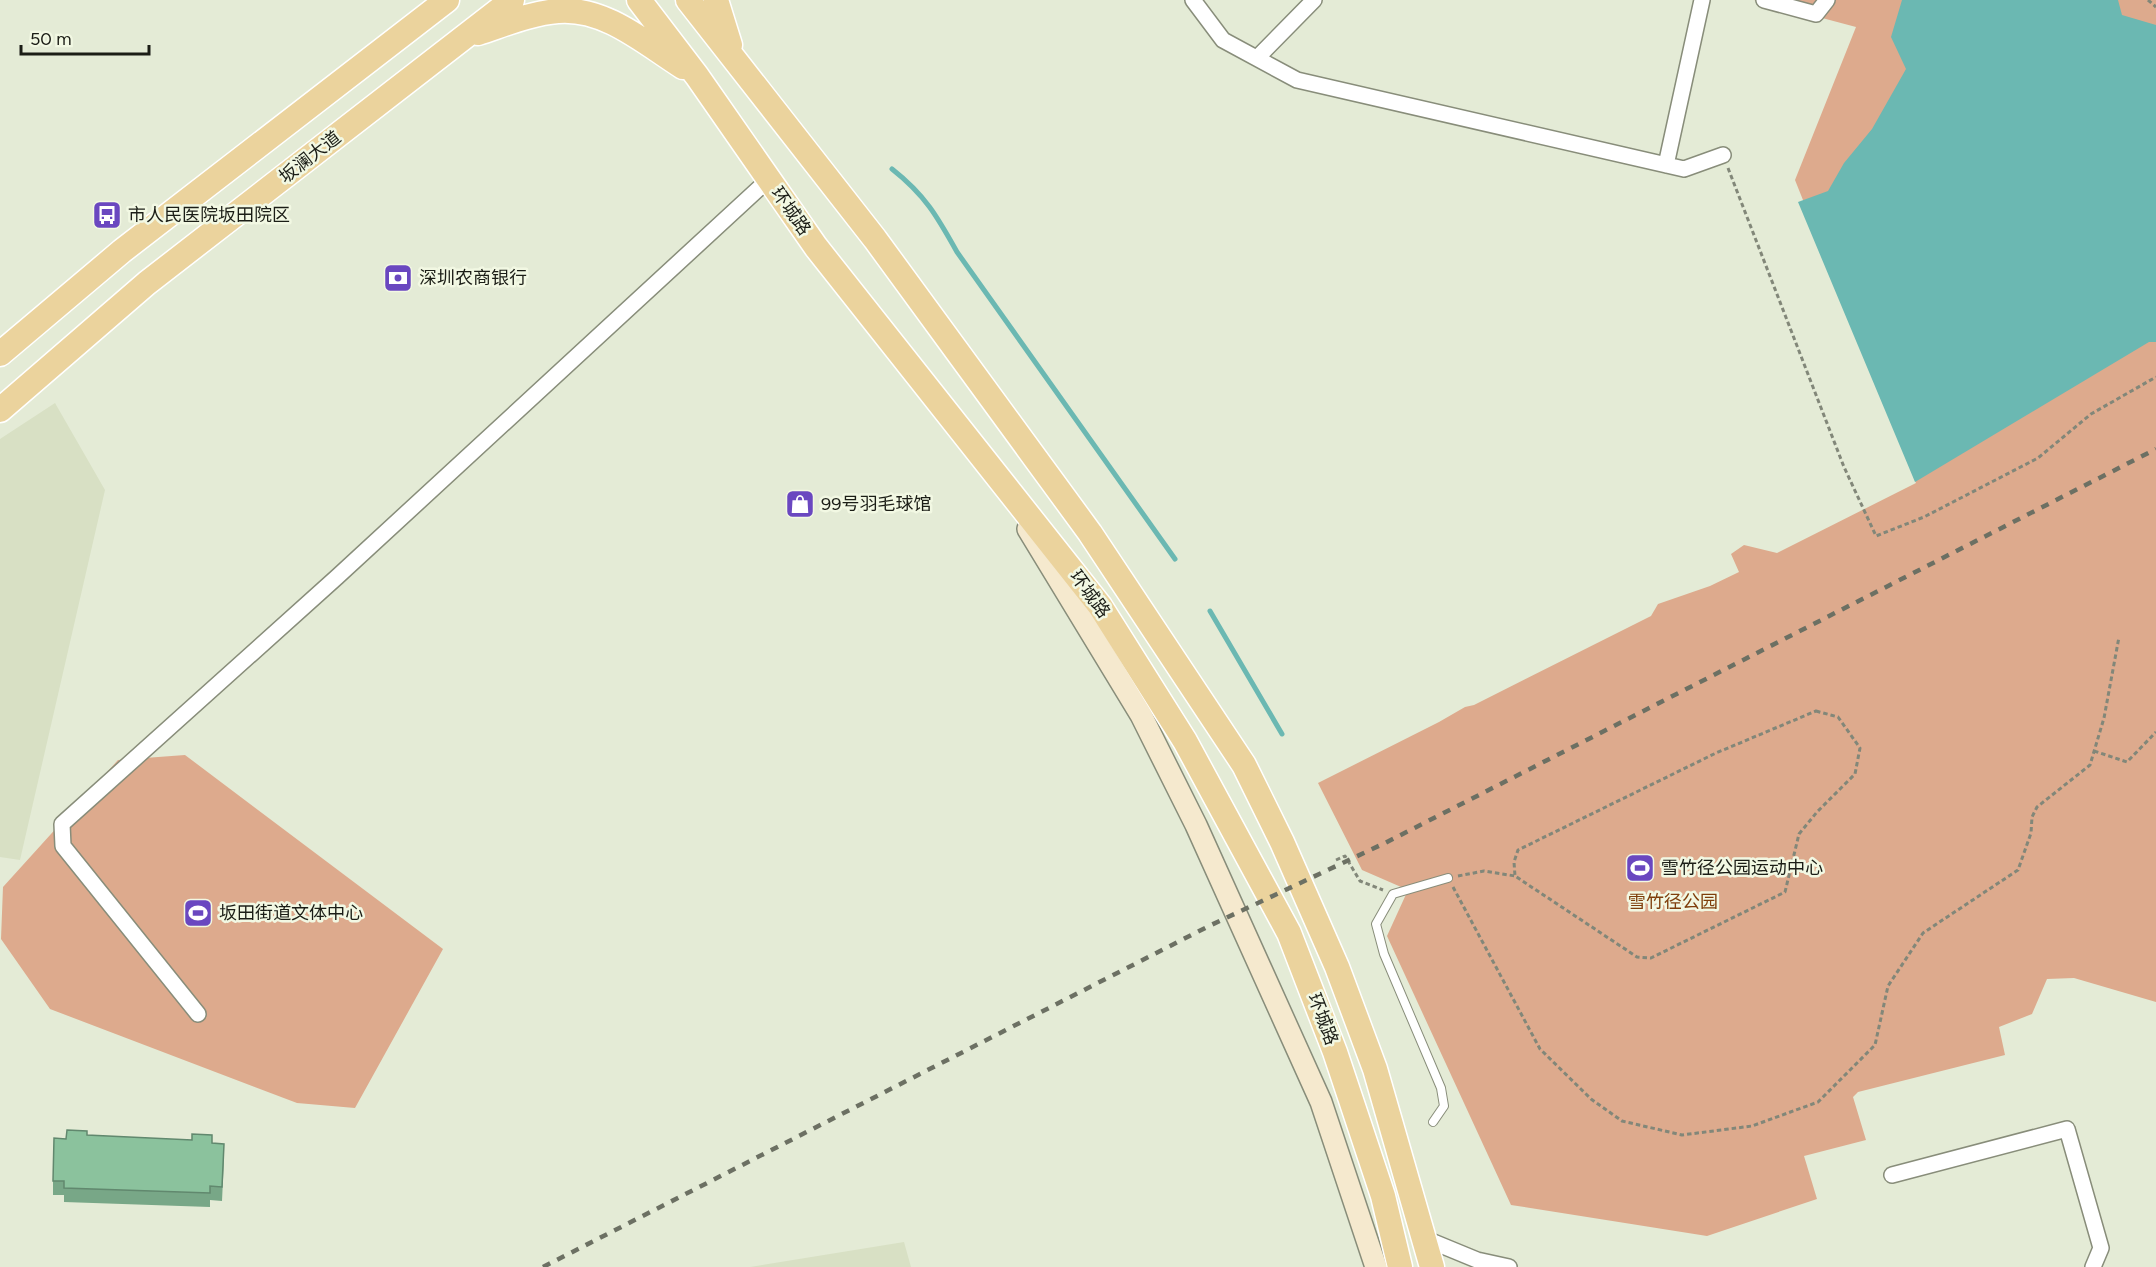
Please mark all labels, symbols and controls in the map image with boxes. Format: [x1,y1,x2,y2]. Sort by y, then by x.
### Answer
scale bar [21,18,148,56]
text: 50 m [30,28,72,50]
street label: 坂澜大道 [275,126,345,188]
street label: 环城路 [767,183,815,239]
bus stop icon: 市人民医院坂田院区 [91,199,123,231]
place label: 市人民医院坂田院区 [128,204,290,226]
bank icon: 深圳农商银行 [382,262,414,294]
place label: 深圳农商银行 [419,267,527,289]
shop icon: 99号羽毛球馆 [784,488,816,520]
place label: 99号羽毛球馆 [821,493,931,515]
street label: 环城路 [1065,566,1115,622]
sports icon: 雪竹径公园运动中心 [1624,852,1656,884]
place label: 雪竹径公园运动中心 [1661,857,1823,879]
park label: 雪竹径公园 [1628,891,1718,913]
sports icon: 坂田街道文体中心 [182,897,214,929]
place label: 坂田街道文体中心 [219,902,363,924]
street label: 环城路 [1303,990,1343,1048]

